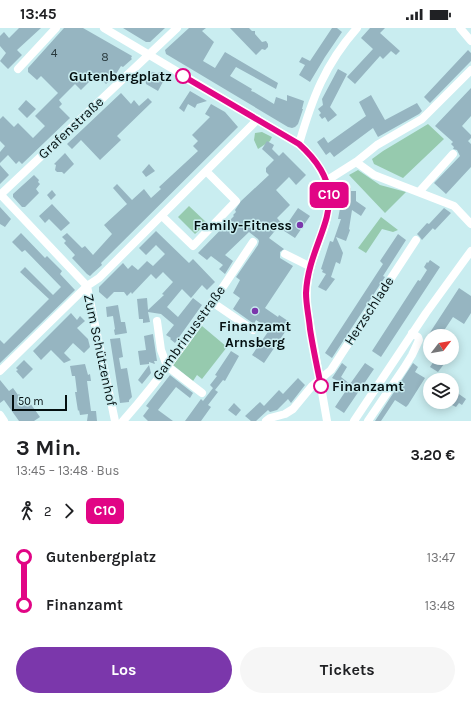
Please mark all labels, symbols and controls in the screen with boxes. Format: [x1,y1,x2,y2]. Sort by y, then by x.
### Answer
text: 13:45 [20,5,56,23]
house number: 4 [51,46,58,60]
house number: 8 [101,50,109,64]
place label: Gutenbergplatz [69,68,172,85]
marker: Gutenbergplatz [175,68,191,84]
street label: Grafenstraße [35,93,107,163]
line badge: C10 [306,182,352,208]
text: C10 [318,186,340,203]
place label: Family-Fitness [193,217,292,234]
marker: Family-Fitness [295,220,305,230]
street label: Herzschlade [341,273,397,349]
street label: Gambrinusstraße [149,282,229,384]
street label: Zum Schützenhof [80,292,120,408]
marker: Finanzamt Arnsberg [250,306,260,316]
place label: Finanzamt Arnsberg [219,318,291,351]
north arrow [423,329,459,365]
map controls [423,329,459,409]
button: layers [423,373,459,409]
marker: Finanzamt [313,378,329,394]
place label: Finanzamt [332,378,404,395]
scale bar [12,393,67,412]
text: 50 m [18,395,44,408]
text: 3 Min. [16,435,80,461]
text: 3.20 € [411,446,455,464]
text: 13:45 – 13:48 · Bus [16,463,119,478]
icon: walk [16,500,38,522]
icon: forward [58,500,80,522]
text: C10 [94,502,116,519]
text: 2 [44,504,52,519]
text: Gutenbergplatz [46,548,156,566]
text: 13:47 [427,550,455,565]
text: Finanzamt [46,596,123,614]
text: 13:48 [425,598,455,613]
button: Los [16,647,232,693]
button: Tickets [240,647,455,693]

